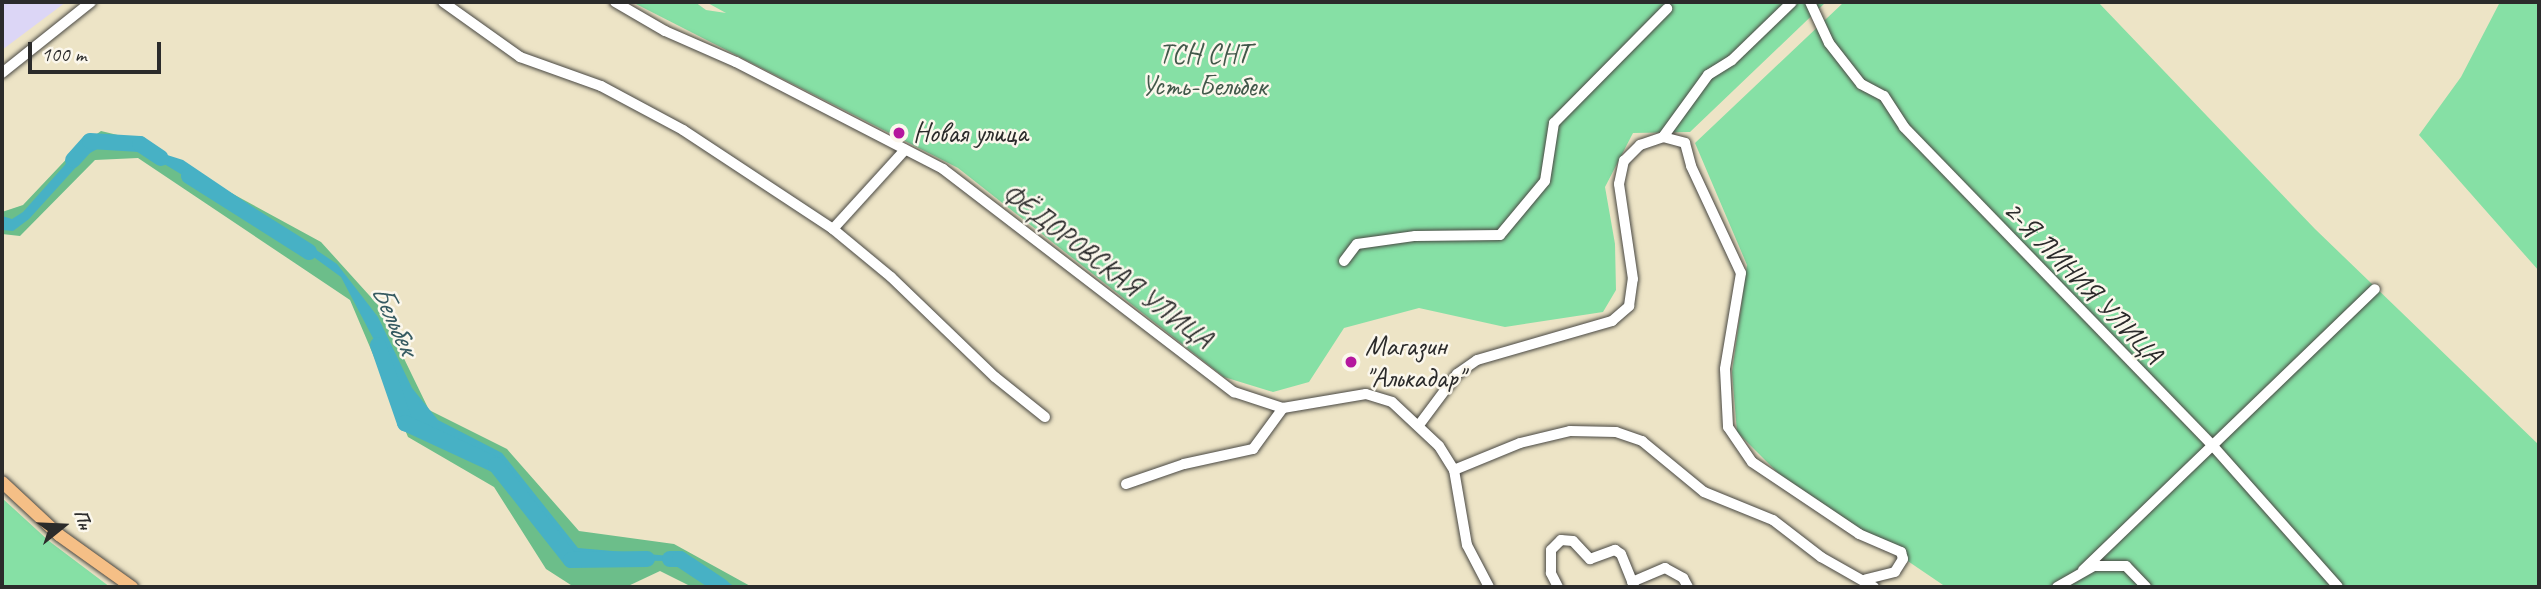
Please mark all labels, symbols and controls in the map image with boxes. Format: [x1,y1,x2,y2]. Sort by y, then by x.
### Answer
scale bar [32,28,164,72]
park label: ТСН СНТ Усть-Бельбек [1141,37,1267,103]
text: 100 m [41,41,86,67]
place label: Новая улица [913,116,1029,150]
marker: Новая улица [891,125,907,141]
street label: ФЁДОРОВСКАЯ УЛИЦА [996,176,1218,356]
street label: 2-Я ЛИНИЯ УЛИЦА [1997,193,2169,371]
water label: Бельбек [363,278,427,360]
place label: Магазин "Алькадар" [1365,329,1464,395]
marker: Магазин "Алькадар" [1343,354,1359,370]
north arrow [28,491,98,561]
text: Пн [68,506,97,533]

